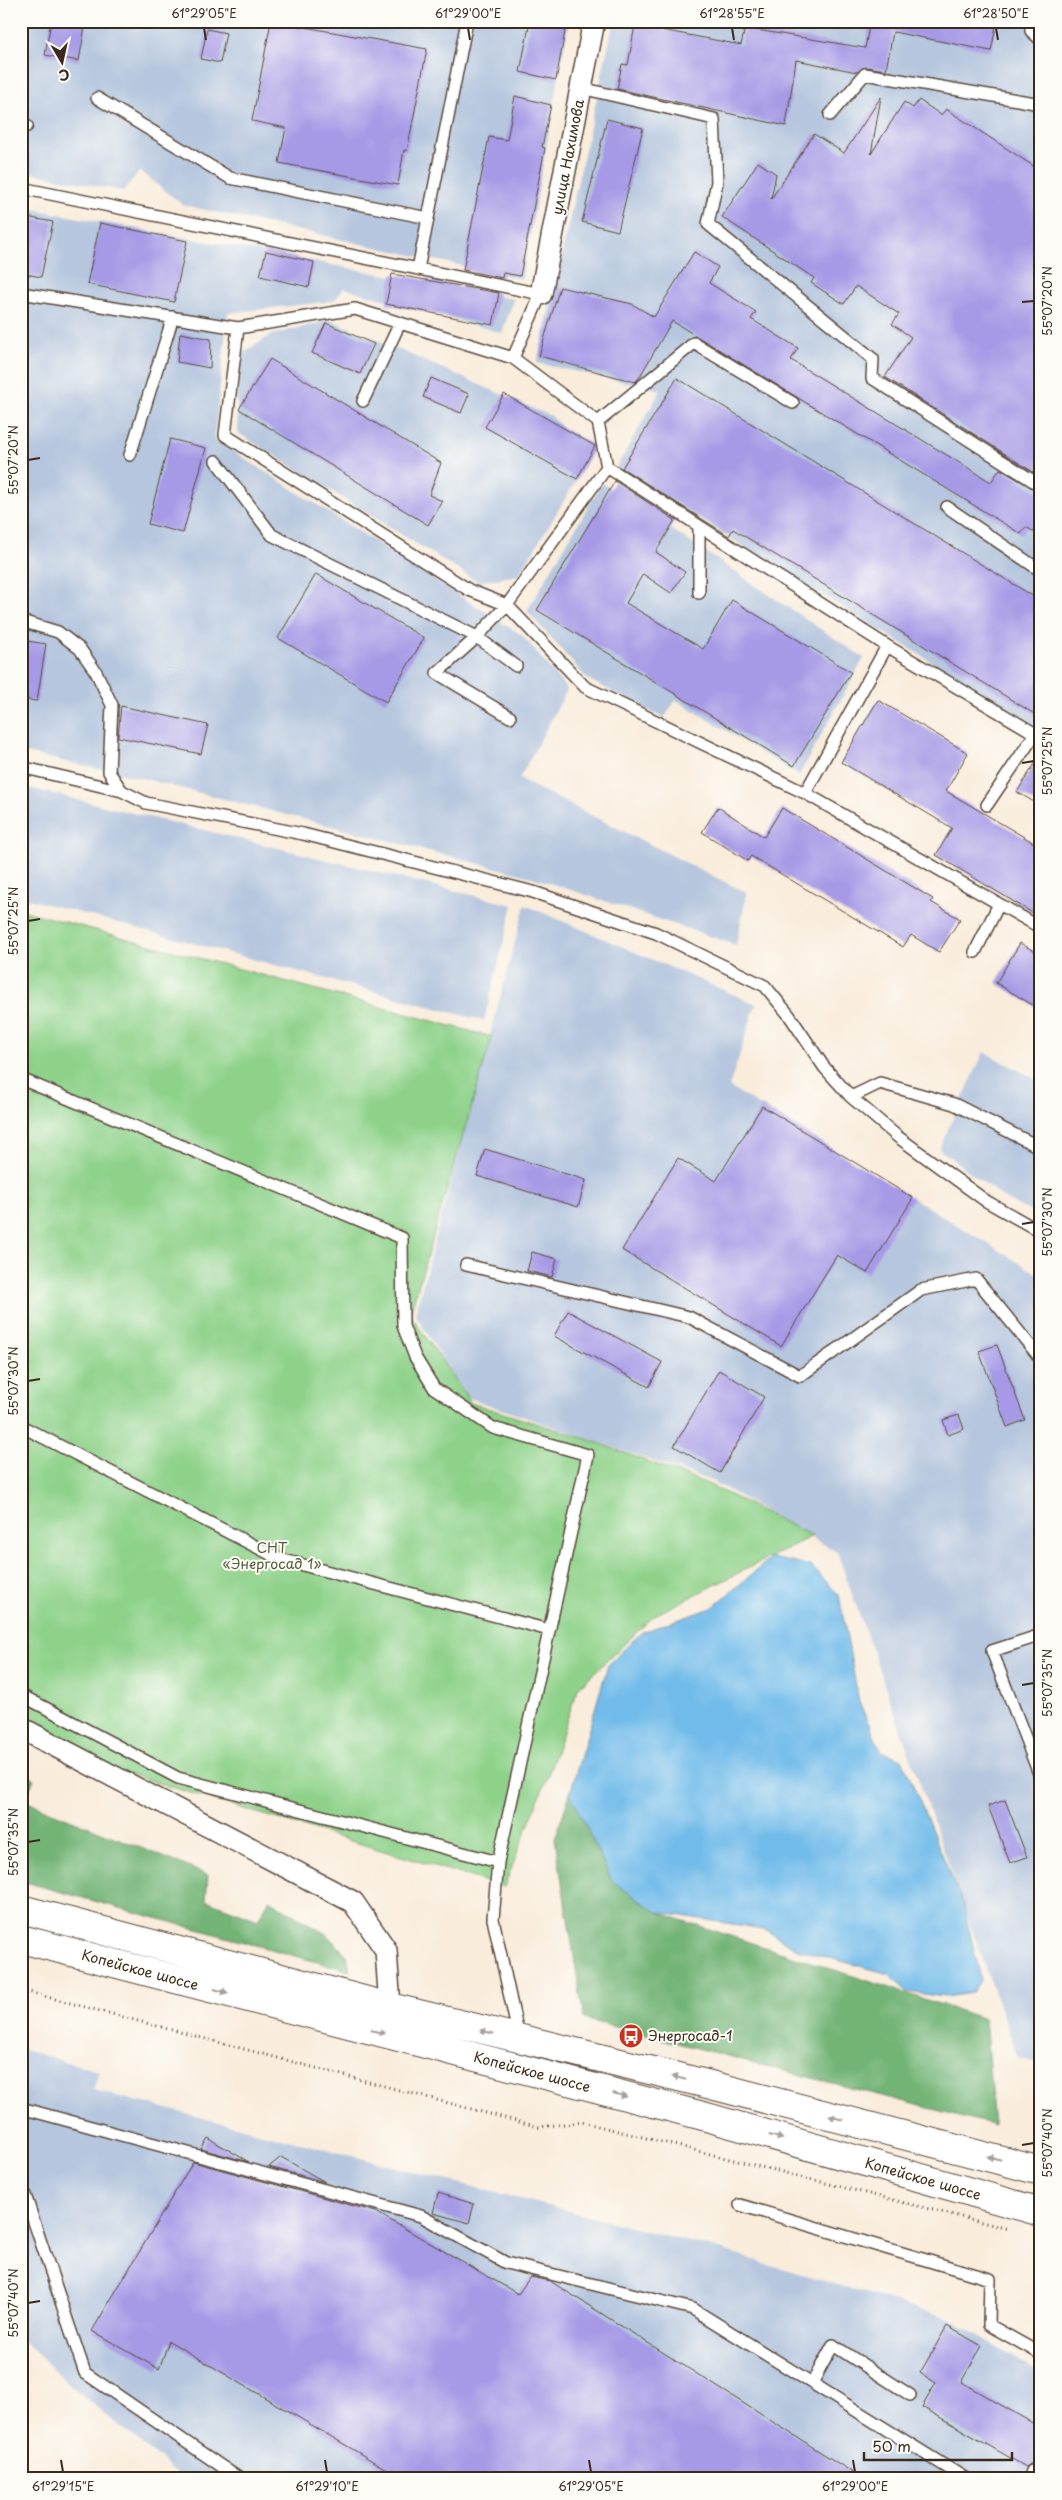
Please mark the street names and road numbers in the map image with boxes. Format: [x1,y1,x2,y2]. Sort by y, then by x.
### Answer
street label: улица Нахимова [546,97,589,216]
street label: Копейское шоссе [80,1944,201,1995]
street label: Копейское шоссе [472,2046,593,2097]
street label: Копейское шоссе [863,2152,984,2205]

